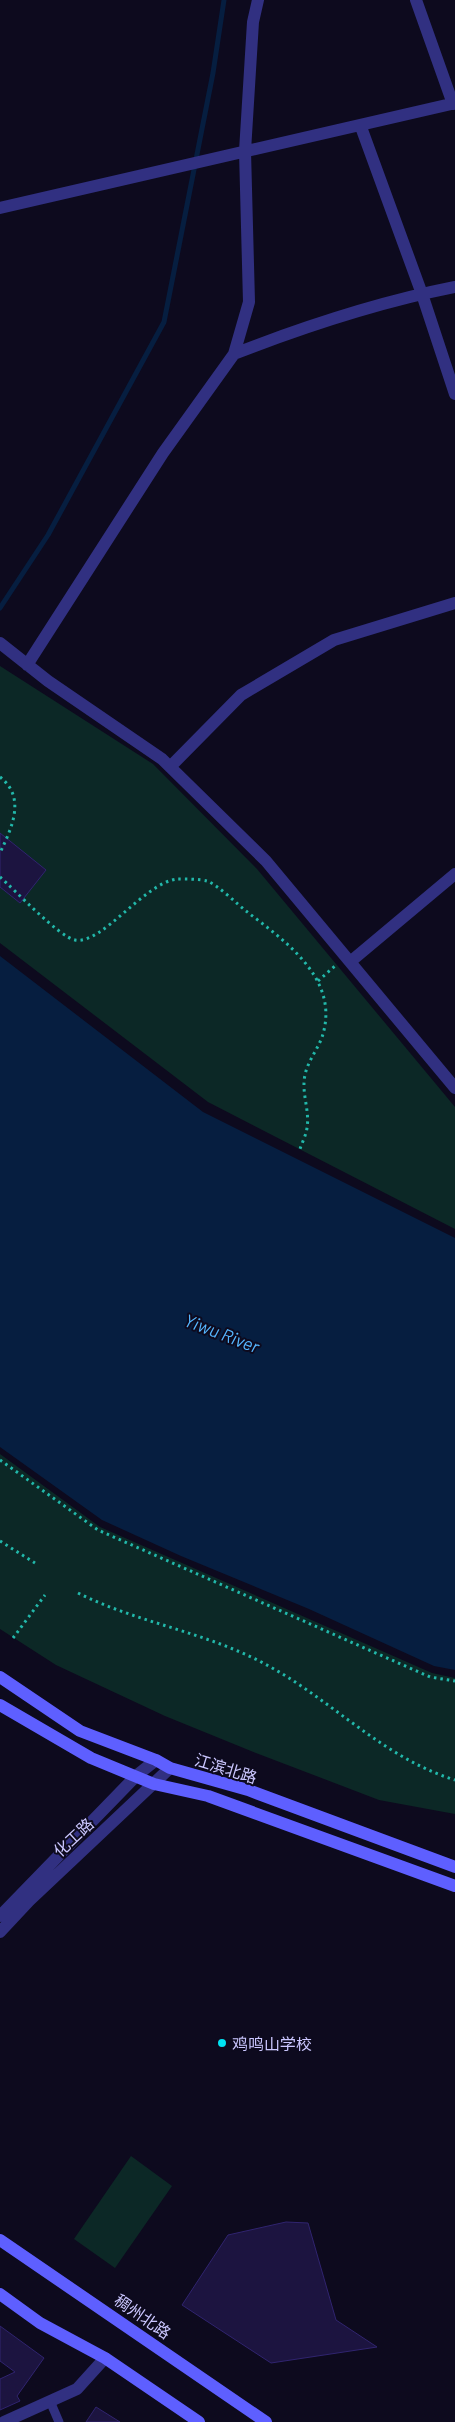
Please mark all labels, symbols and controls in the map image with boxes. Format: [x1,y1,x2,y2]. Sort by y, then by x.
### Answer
water label: Yiwu River [181,1309,263,1358]
street label: 江滨北路 [193,1750,259,1786]
street label: 化工路 [49,1814,97,1860]
place label: 鸡鸣山学校 [232,2034,312,2053]
marker: 鸡鸣山学校 [216,2037,228,2049]
street label: 稠州北路 [111,2290,175,2342]

